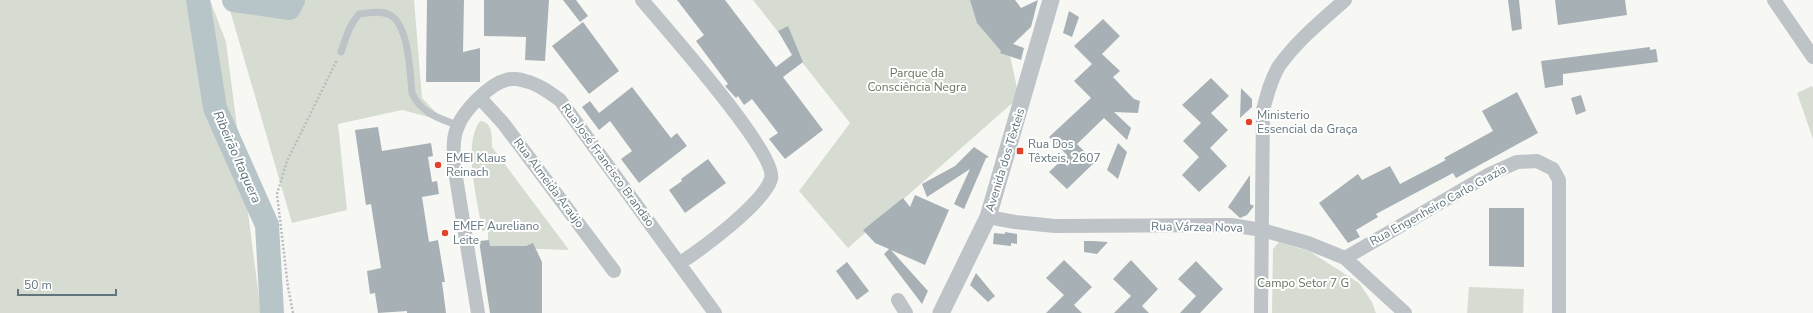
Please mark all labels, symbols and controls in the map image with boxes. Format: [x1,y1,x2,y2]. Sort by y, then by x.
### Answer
park label: Parque da Consciência Negra [867,65,967,95]
street label: Rua José Francisco Brandão [558,100,658,230]
street label: Avenida dos Têxteis [982,106,1028,214]
place label: Ministerio Essencial da Graça [1257,107,1358,137]
water label: Ribeirão Itaquera [209,108,265,206]
marker: Ministerio Essencial da Graça [1244,117,1254,127]
street label: Rua Almeida Araújo [510,135,588,231]
place label: Rua Dos Têxteis, 2607 [1028,136,1101,166]
marker: Rua Dos Têxteis, 2607 [1015,146,1025,156]
place label: EMEI Klaus Reinach [446,150,507,180]
marker: EMEI Klaus Reinach [433,160,443,170]
street label: Rua Engenheiro Carlo Grazia [1367,161,1509,249]
place label: EMEF Aureliano Leite [453,218,540,248]
street label: Rua Várzea Nova [1151,218,1243,236]
marker: EMEF Aureliano Leite [440,228,450,238]
scale bar [18,271,116,297]
park label: Campo Setor 7 G [1257,275,1349,291]
text: 50 m [24,277,52,293]

